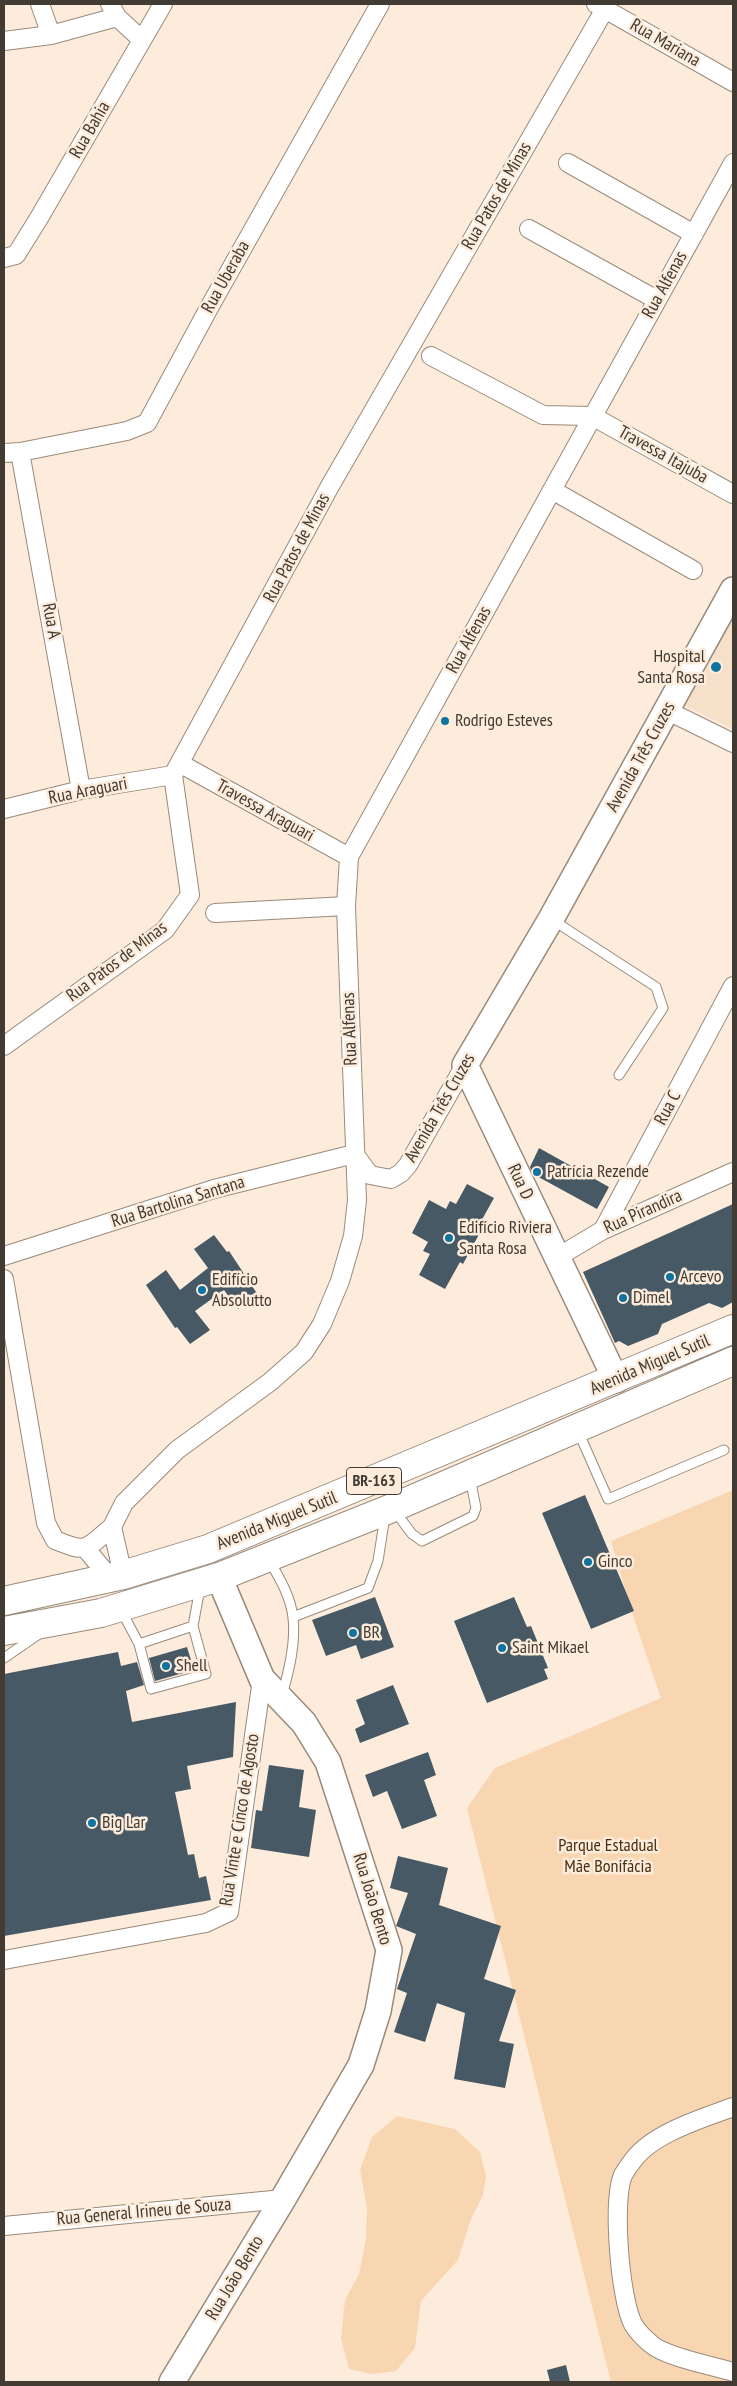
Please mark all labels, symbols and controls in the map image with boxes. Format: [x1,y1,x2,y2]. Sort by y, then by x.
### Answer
street label: Rua Mariana [626,14,704,72]
street label: Rua Bahia [65,98,115,162]
street label: Rua Patos de Minas [458,138,536,254]
street label: Rua Uberaba [197,237,255,317]
street label: Rua Alfenas [638,248,692,322]
street label: Travessa Itajuba [614,421,712,489]
street label: Rua Patos de Minas [259,490,335,606]
street label: Rua A [37,601,65,641]
street label: Rua Alfenas [442,603,496,677]
place label: Hospital Santa Rosa [637,646,705,689]
marker: Hospital Santa Rosa [709,660,723,674]
street label: Avenida Três Cruzes [602,698,680,816]
place label: Rodrigo Esteves [455,710,553,732]
marker: Rodrigo Esteves [439,715,451,727]
street label: Rua Araguari [47,773,129,809]
street label: Travessa Araguari [212,775,318,847]
street label: Rua Patos de Minas [62,917,172,1007]
street label: Rua Alfenas [338,992,362,1066]
street label: Avenida Três Cruzes [400,1050,480,1166]
street label: Rua C [650,1087,686,1129]
street label: Rua D [502,1161,538,1203]
place label: Patrícia Rezende [547,1161,649,1183]
marker: Patrícia Rezende [531,1166,543,1178]
street label: Rua Bartolina Santana [109,1171,247,1233]
street label: Rua Pirandira [601,1185,685,1239]
place label: Edifício Riviera Santa Rosa [459,1217,552,1260]
marker: Edifício Riviera Santa Rosa [443,1232,455,1244]
place label: Arcevo [680,1266,721,1288]
place label: Edifício Absolutto [212,1269,272,1312]
marker: Arcevo [664,1271,676,1283]
marker: Edifício Absolutto [196,1284,208,1296]
place label: Dimel [633,1287,670,1309]
marker: Dimel [617,1292,629,1304]
street label: Avenida Miguel Sutil [587,1330,713,1400]
road number: BR-163 [346,1468,402,1494]
street label: Avenida Miguel Sutil [214,1487,340,1555]
place label: Ginco [598,1551,633,1573]
marker: Ginco [582,1556,594,1568]
place label: BR [363,1622,380,1644]
marker: BR [347,1627,359,1639]
place label: Saint Mikael [512,1637,589,1659]
marker: Saint Mikael [496,1642,508,1654]
place label: Shell [176,1655,207,1677]
marker: Shell [160,1660,172,1672]
street label: Rua Vinte e Cinco de Agosto [216,1732,264,1908]
place label: Big Lar [102,1812,145,1834]
marker: Big Lar [86,1817,98,1829]
park label: Parque Estadual Mãe Bonifácia [558,1835,658,1878]
street label: Rua João Bento [348,1851,396,1947]
street label: Rua General Irineu de Souza [56,2194,232,2230]
street label: Rua João Bento [201,2232,269,2324]

